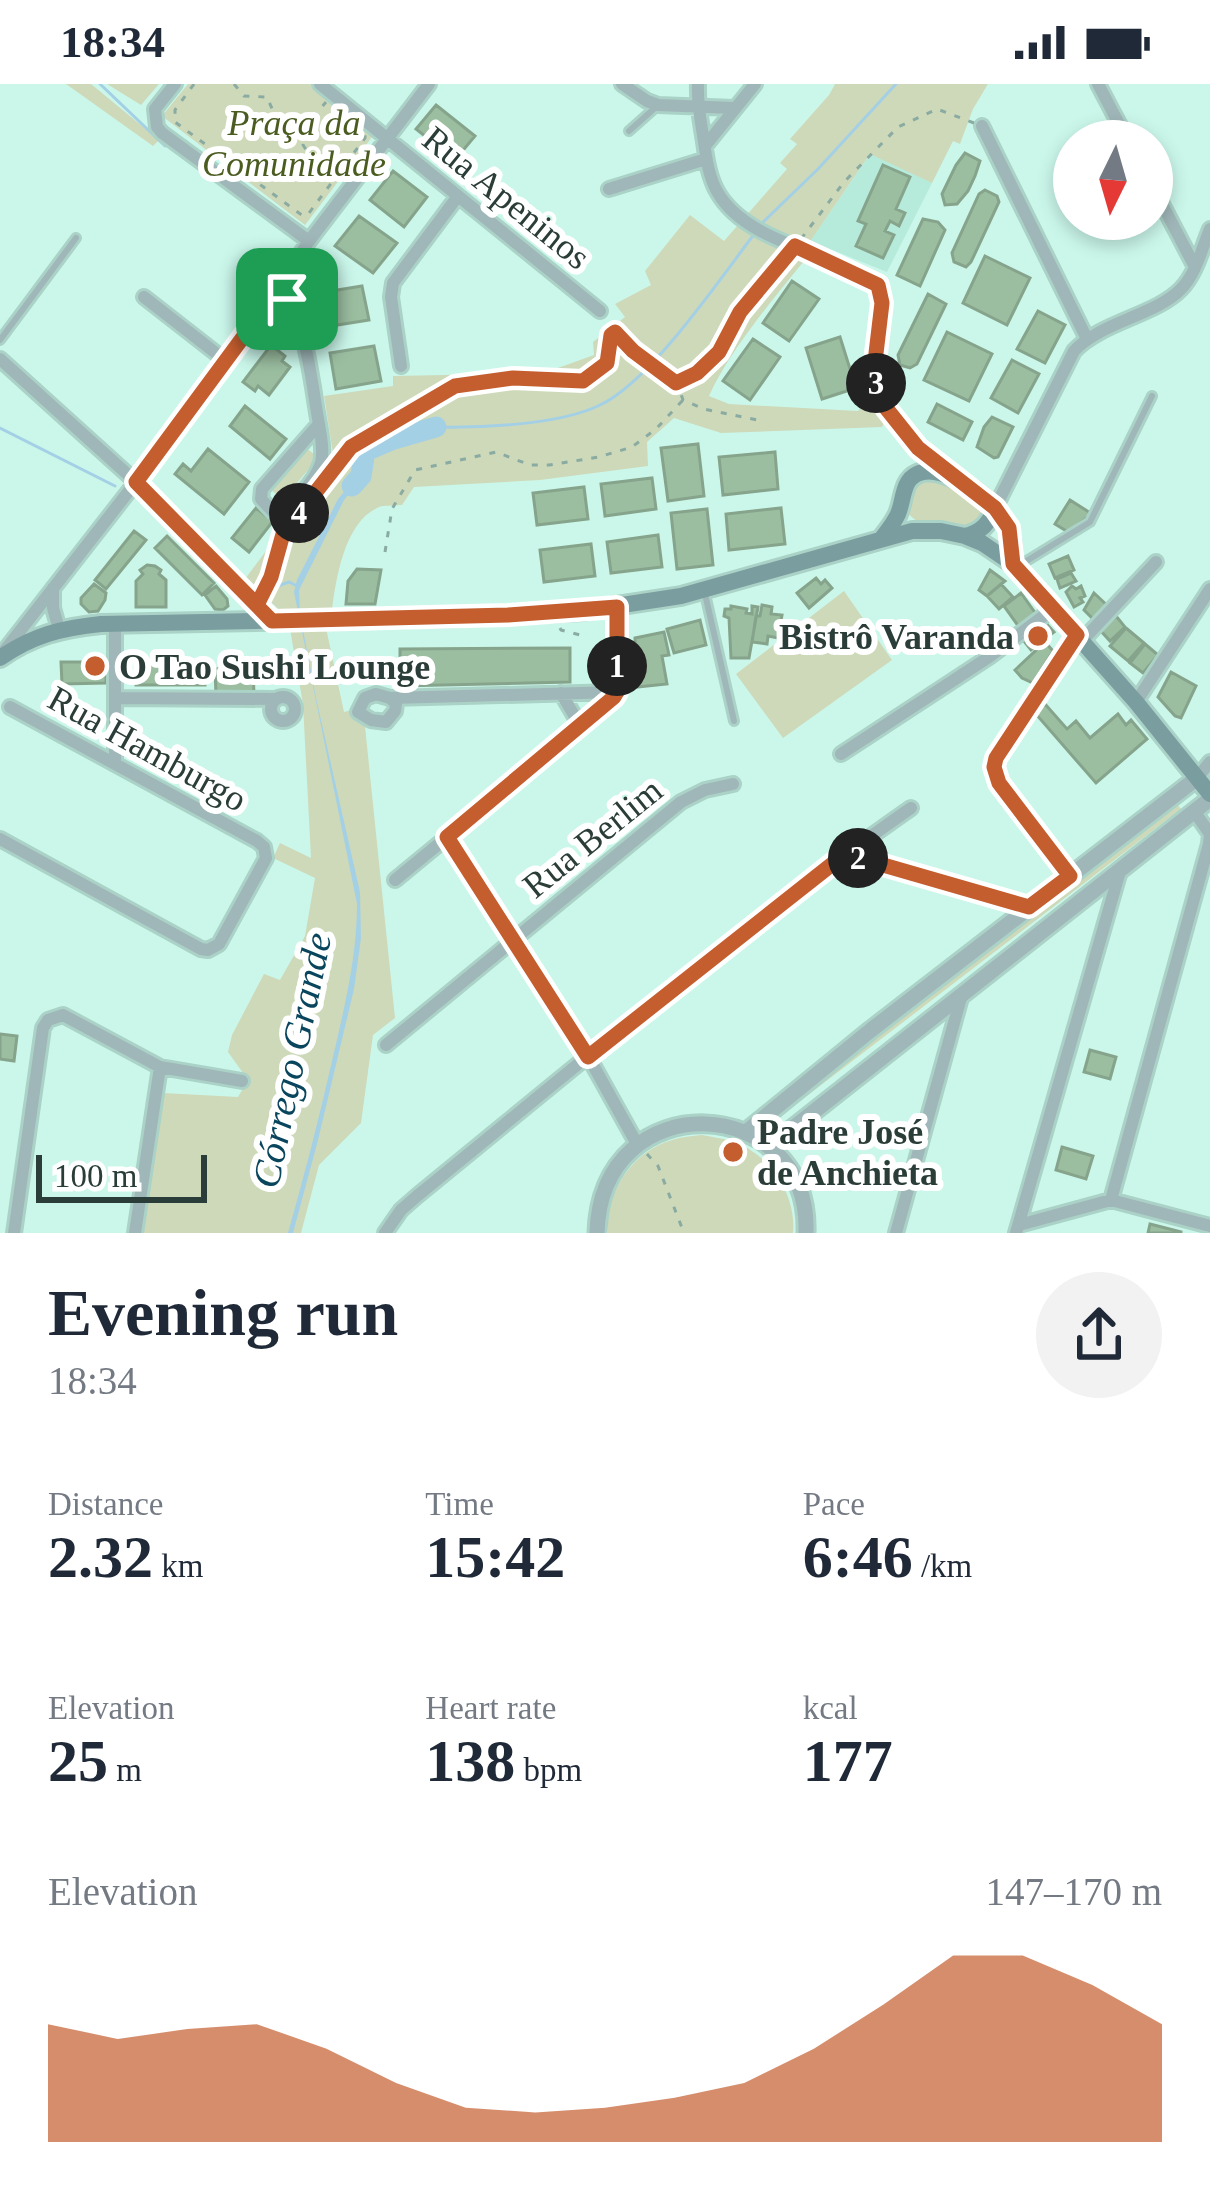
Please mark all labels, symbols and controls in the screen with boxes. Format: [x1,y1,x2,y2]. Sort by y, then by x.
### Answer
text: 18:34 [60,17,165,67]
park label: Praça da Comunidade [202,103,386,184]
street label: Rua Apeninos [415,118,598,277]
north arrow [1053,120,1173,240]
map controls [1053,120,1173,240]
pin [236,248,338,350]
icon: arrive [254,266,320,332]
pin: 3 [846,353,906,413]
text: 3 [868,365,884,401]
pin: 4 [269,483,329,543]
text: 4 [291,495,307,531]
place label: Bistrô Varanda [779,617,1014,657]
marker: Bistrô Varanda [1025,623,1051,649]
pin: 1 [587,636,647,696]
place label: O Tao Sushi Lounge [119,647,430,687]
text: 1 [609,648,625,684]
marker: O Tao Sushi Lounge [82,653,108,679]
street label: Rua Hamburgo [41,678,254,820]
street label: Rua Berlim [515,770,670,906]
pin: 2 [828,828,888,888]
text: 2 [850,840,866,876]
water label: Córrego Grande [243,929,340,1192]
place label: Padre José de Anchieta [757,1112,938,1193]
marker: Padre José de Anchieta [720,1139,746,1165]
scale bar [36,1149,207,1202]
text: 100 m [54,1158,137,1194]
button: share [1036,1272,1162,1398]
text: Evening run [48,1276,398,1349]
text: 18:34 [48,1359,137,1402]
text: Distance [48,1486,163,1522]
text: Time [425,1486,494,1522]
text: Pace [803,1486,865,1522]
text: 2.32 [48,1524,153,1590]
text: 15:42 [425,1524,565,1590]
text: 6:46 [803,1524,913,1590]
text: km [153,1548,203,1584]
text: /km [913,1548,972,1584]
text: Elevation [48,1690,174,1726]
text: Heart rate [425,1690,556,1726]
text: kcal [803,1690,858,1726]
text: 25 [48,1728,108,1794]
text: 138 [425,1728,515,1794]
text: 177 [803,1728,893,1794]
text: m [108,1752,142,1788]
text: bpm [515,1752,582,1788]
text: Elevation [48,1870,197,1913]
text: 147–170 m [985,1870,1162,1913]

